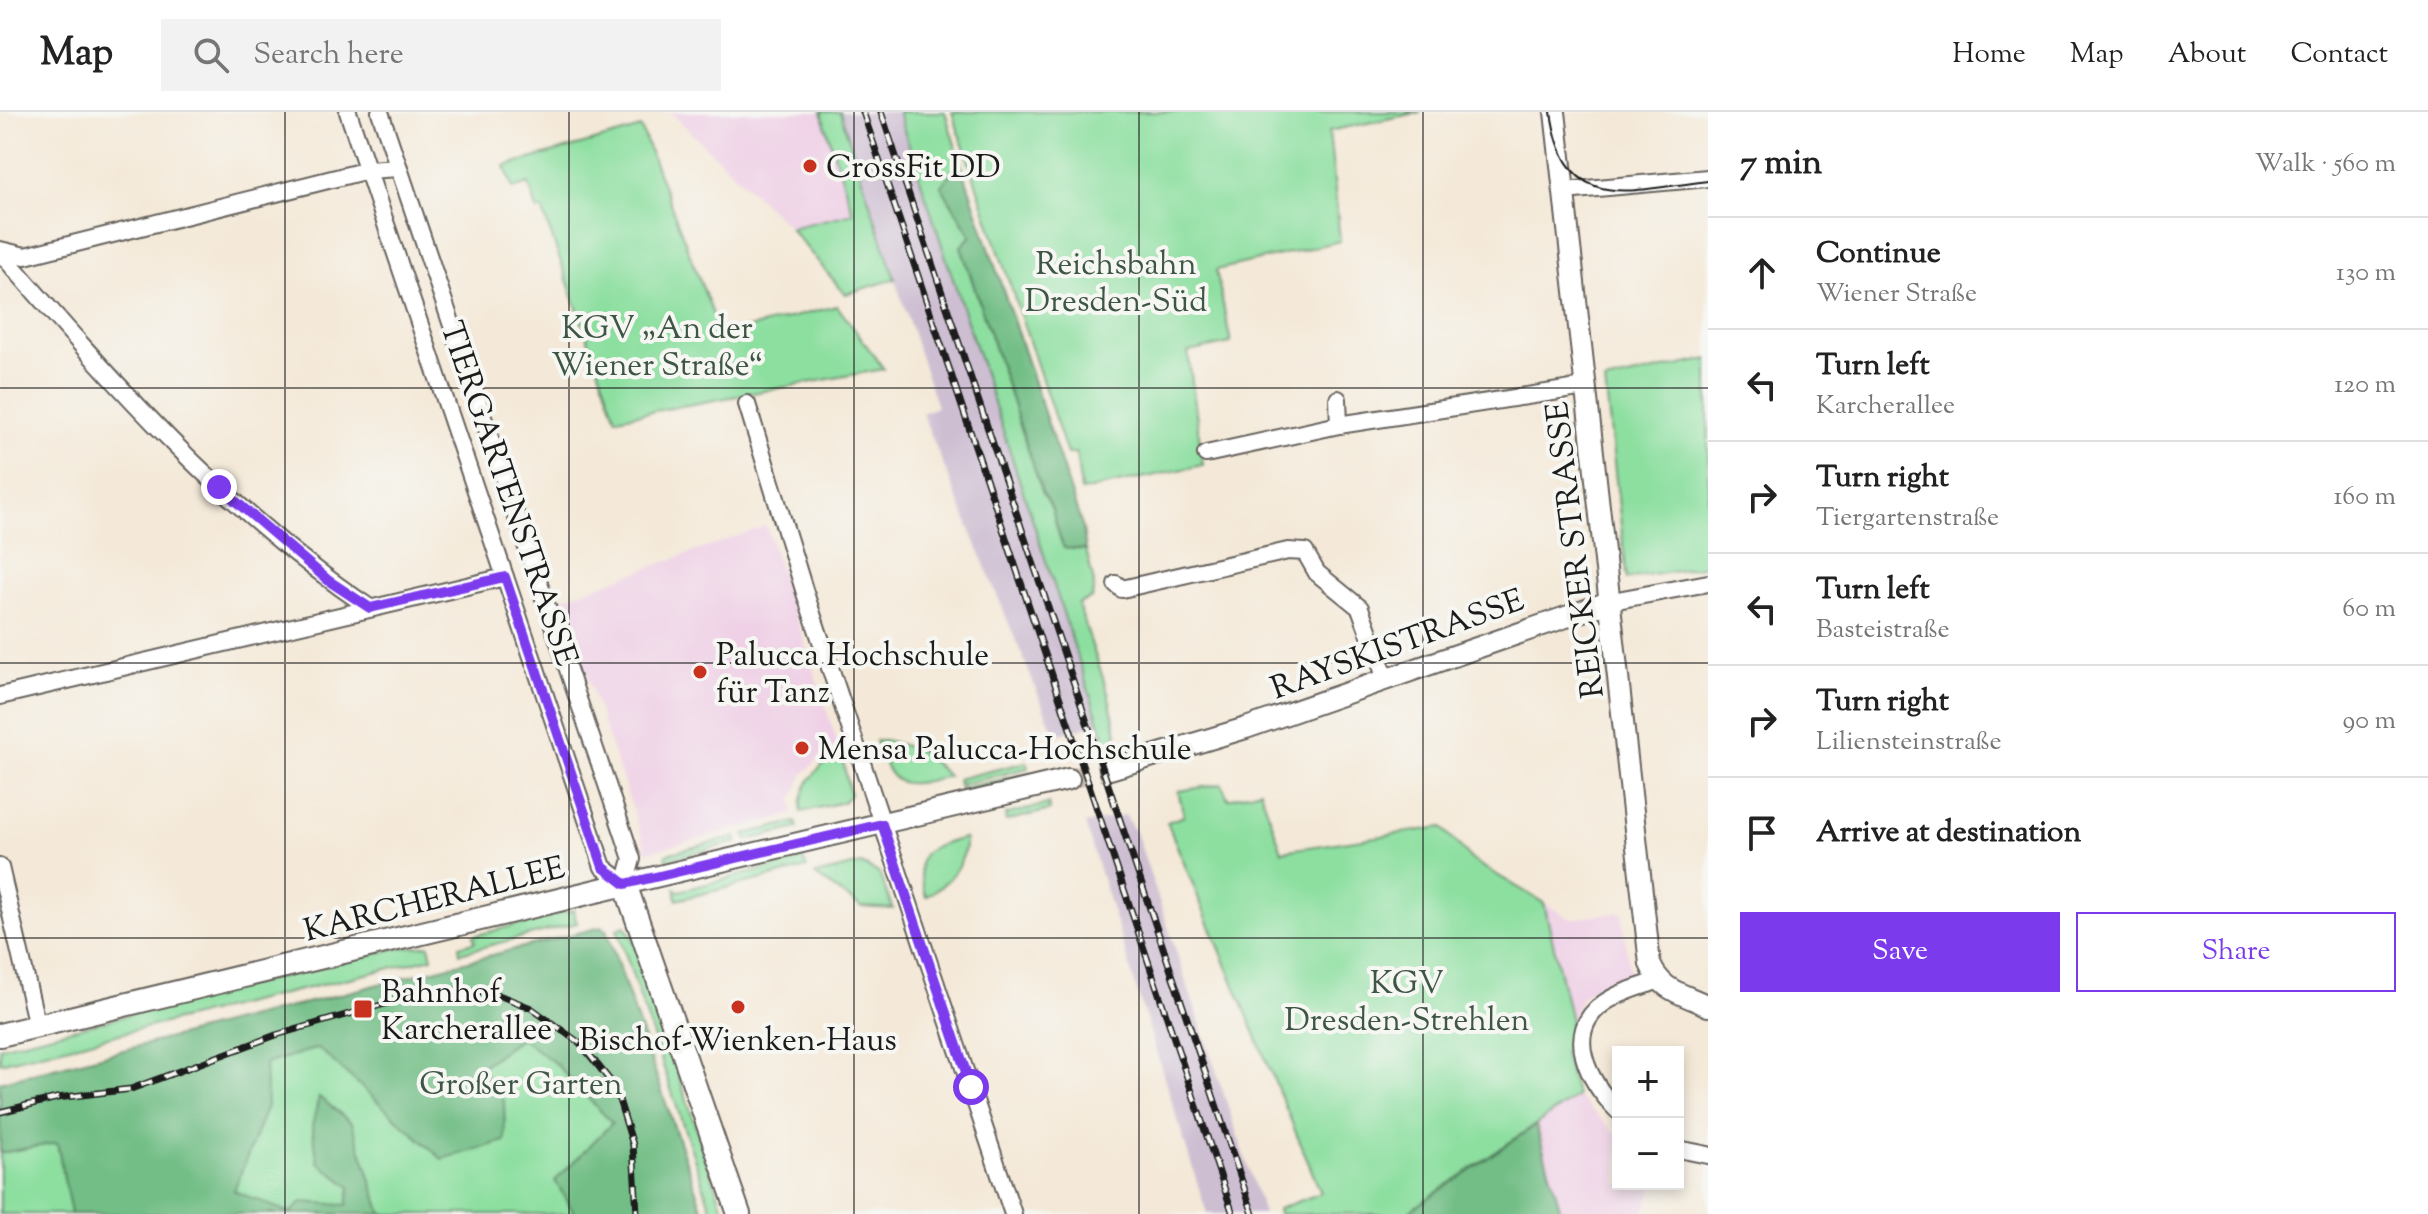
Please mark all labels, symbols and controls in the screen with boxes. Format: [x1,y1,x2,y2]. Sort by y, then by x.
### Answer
search box [161,19,721,91]
text: Map [40,28,113,82]
icon: search [189,33,233,77]
text: Search here [253,34,404,77]
text: Home [1952,35,2026,75]
text: Map [2070,35,2124,75]
text: About [2168,35,2246,75]
text: Contact [2290,35,2388,75]
text: 7 min [1740,140,1822,189]
place label: CrossFit DD [826,146,1001,192]
text: Walk · 560 m [2255,146,2396,183]
marker: CrossFit DD [801,157,819,175]
text: Continue [1816,233,1941,276]
park label: Reichsbahn Dresden-Süd [1025,243,1207,326]
icon: ahead [1740,251,1784,295]
text: 130 m [2336,255,2396,292]
text: Wiener Straße [1816,276,1977,313]
park label: KGV „An der Wiener Straße“ [551,307,763,390]
street label: TIERGARTENSTRASSE [427,316,588,672]
text: Turn left [1816,345,1930,388]
icon: left [1740,363,1784,407]
text: 120 m [2334,367,2396,404]
text: Karcherallee [1816,388,1955,425]
street label: REICKER STRASSE [1536,399,1618,701]
text: Turn right [1816,457,1949,500]
route end [201,469,237,505]
icon: right [1740,475,1784,519]
text: 160 m [2333,479,2396,516]
text: Tiergartenstraße [1816,500,1999,537]
text: Turn left [1816,569,1930,612]
street label: RAYSKISTRASSE [1265,579,1531,713]
icon: left [1740,587,1784,631]
text: 60 m [2342,591,2396,628]
text: Basteistraße [1816,612,1950,649]
place label: Palucca Hochschule für Tanz [716,634,989,717]
marker: Palucca Hochschule für Tanz [691,663,709,681]
text: Turn right [1816,681,1949,724]
icon: right [1740,699,1784,743]
text: 90 m [2343,703,2396,740]
text: Liliensteinstraße [1816,724,2002,761]
place label: Mensa Palucca-Hochschule [818,728,1192,774]
marker: Mensa Palucca-Hochschule [793,739,811,757]
icon: arrive [1740,811,1784,855]
text: Arrive at destination [1816,812,2081,855]
street label: KARCHERALLEE [299,846,570,956]
button: Save [1740,912,2060,992]
button: Share [2076,912,2396,992]
park label: KGV Dresden-Strehlen [1285,962,1530,1045]
place label: Bahnhof Karcherallee [381,971,552,1054]
marker: Bahnhof Karcherallee [352,998,374,1020]
marker: Bischof-Wienken-Haus [729,998,747,1016]
place label: Bischof-Wienken-Haus [579,1019,897,1065]
map controls [1612,1046,1684,1190]
button: + [1612,1046,1684,1118]
park label: Großer Garten [419,1063,623,1109]
route start [953,1069,989,1105]
button: − [1612,1118,1684,1190]

